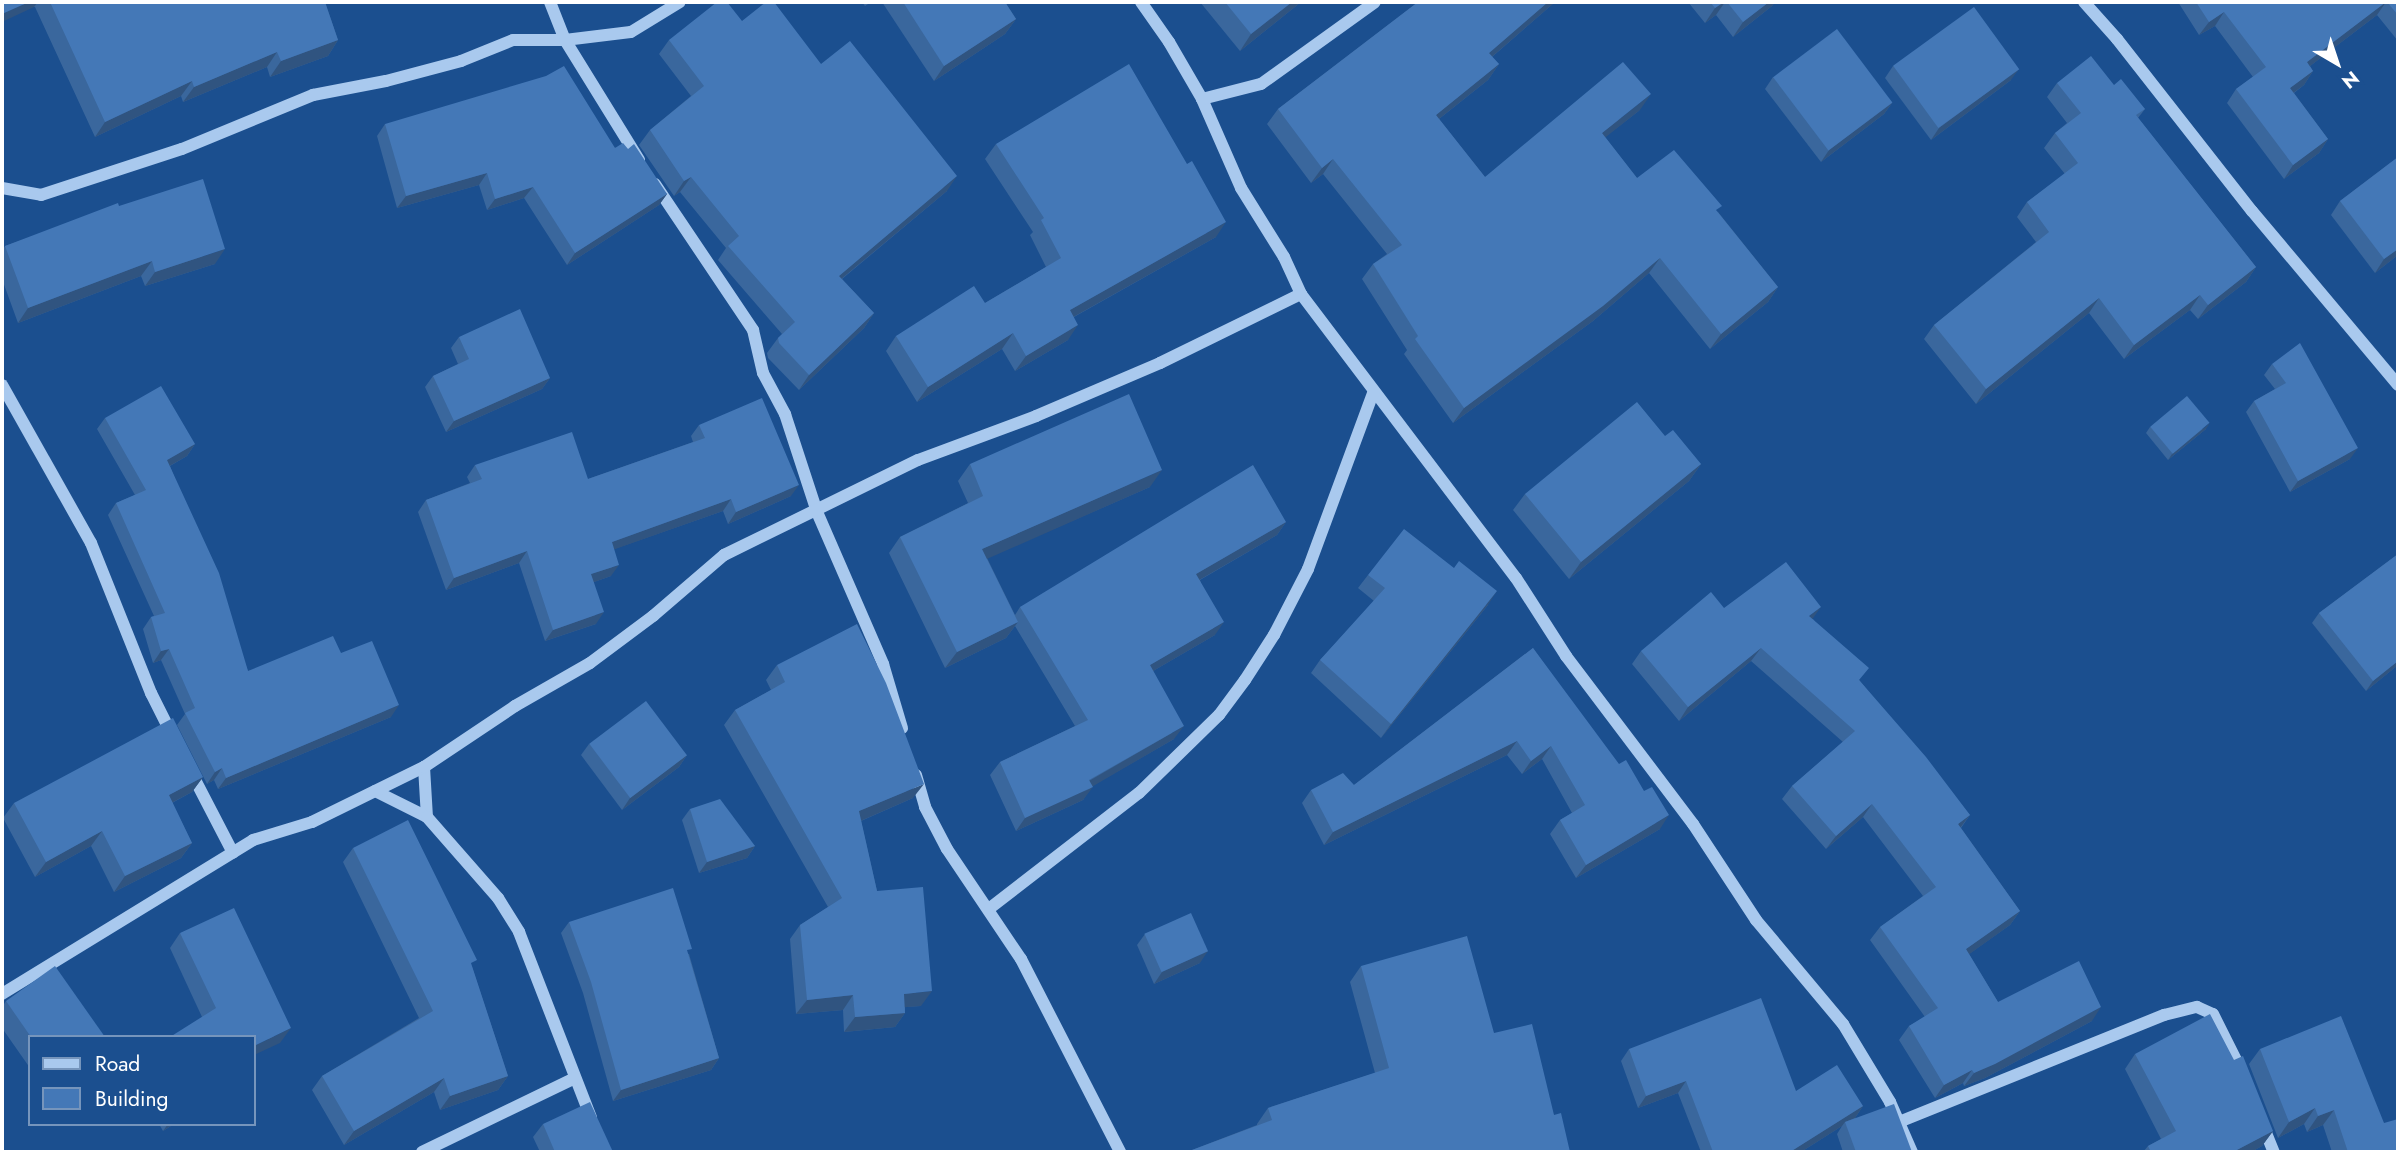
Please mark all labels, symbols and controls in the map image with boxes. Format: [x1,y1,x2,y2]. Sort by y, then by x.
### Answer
north arrow [2302,28,2372,98]
text: N [2336,64,2365,95]
legend [28,1035,256,1126]
text: Road [95,1049,140,1079]
text: Building [95,1084,168,1114]

